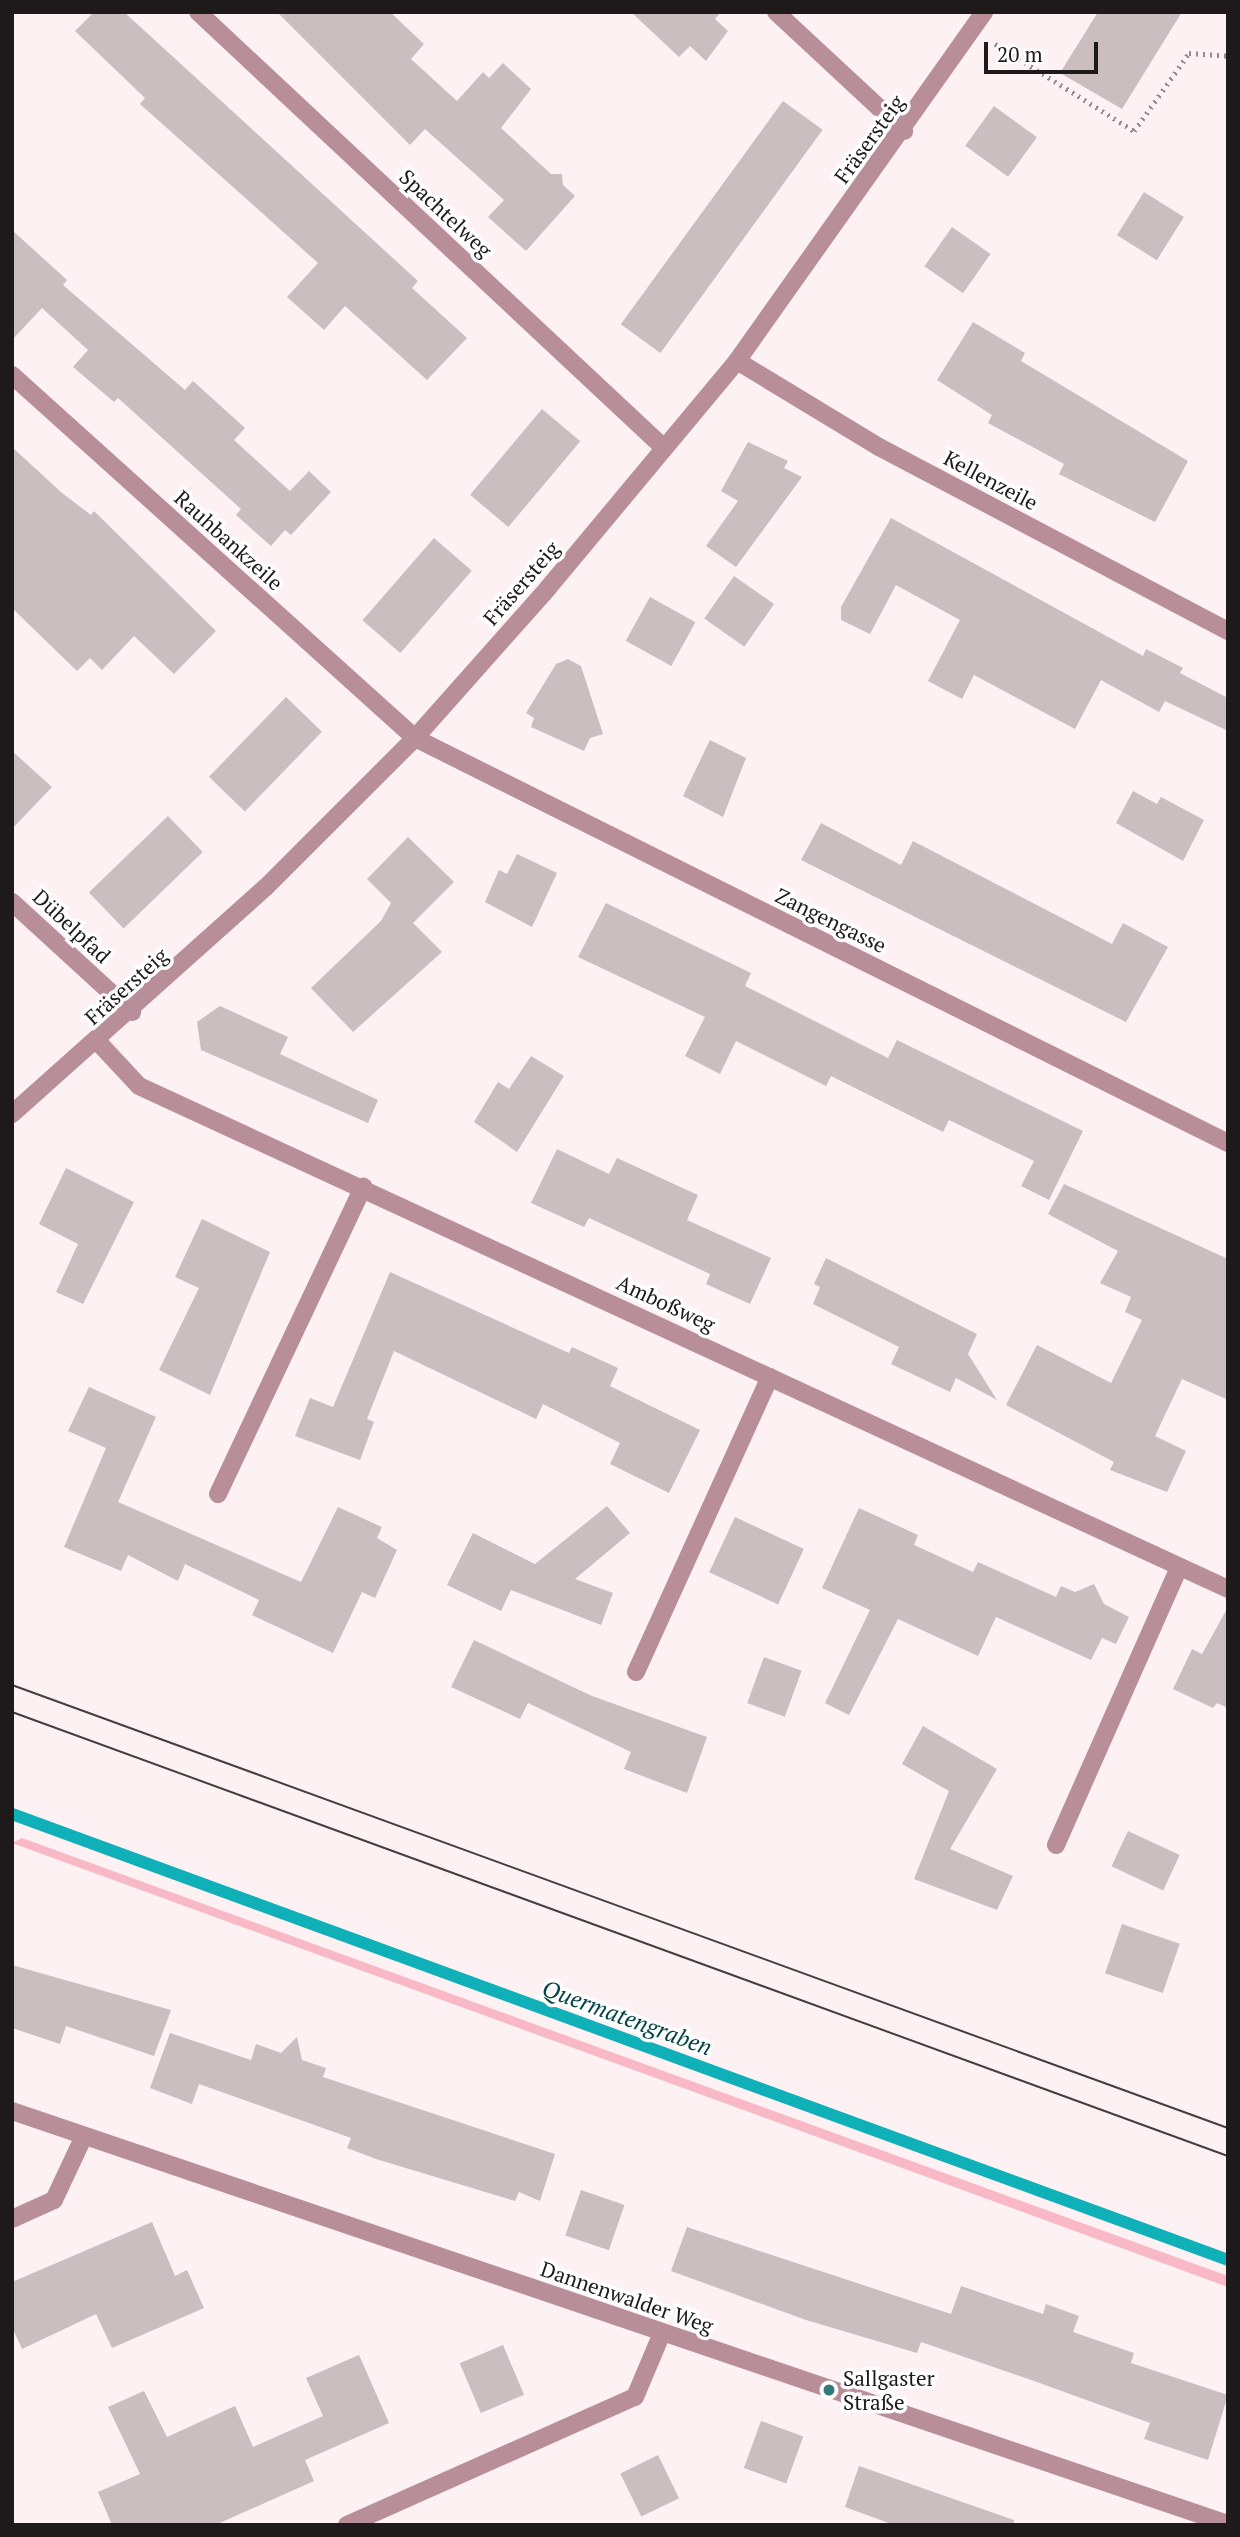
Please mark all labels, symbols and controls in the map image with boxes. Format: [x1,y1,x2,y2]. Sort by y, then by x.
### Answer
scale bar [988,28,1102,72]
text: 20 m [997,40,1043,68]
street label: Fräsersteig [829,90,909,188]
street label: Spachtelweg [395,164,497,262]
street label: Kellenzeile [940,445,1042,515]
street label: Rauhbankzeile [170,485,288,595]
street label: Fräsersteig [478,536,564,630]
street label: Zangengasse [771,882,891,958]
street label: Dübelpfad [28,884,116,968]
street label: Fräsersteig [79,942,173,1030]
street label: Amboßweg [613,1269,719,1337]
water label: Quermatengraben [538,1974,716,2062]
street label: Dannenwalder Weg [537,2256,717,2338]
place label: Sallgaster Straße [843,2365,935,2415]
marker: Sallgaster Straße [821,2382,837,2398]

